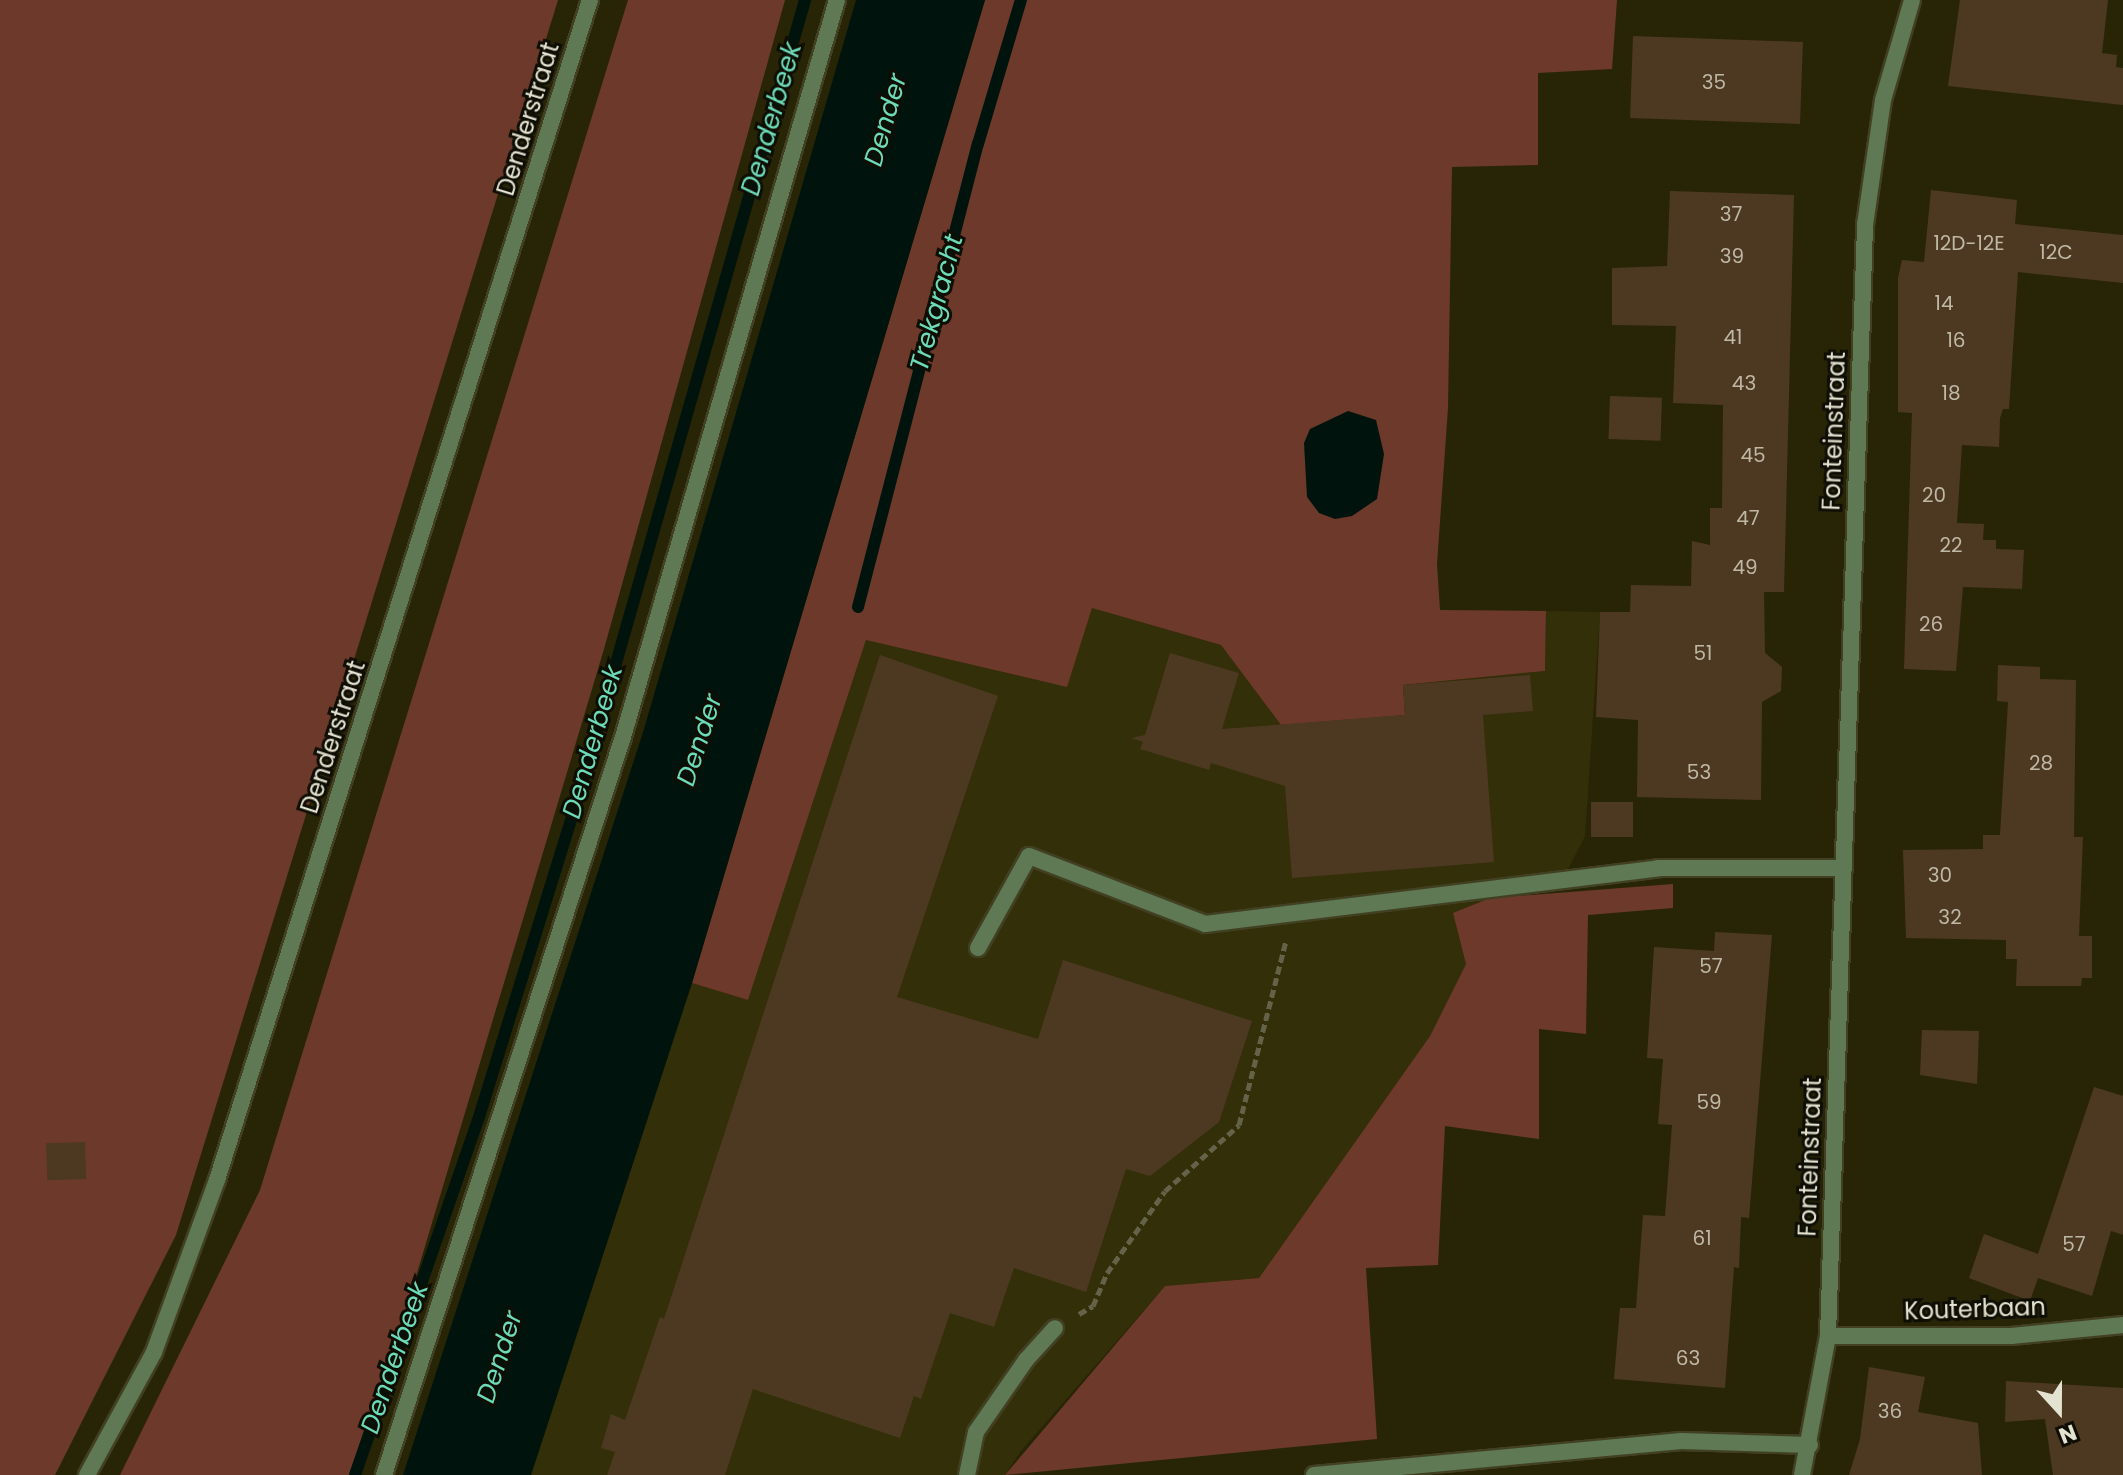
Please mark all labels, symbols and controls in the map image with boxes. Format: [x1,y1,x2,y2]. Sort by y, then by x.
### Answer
street label: Denderstraat [491,39,565,199]
water label: Denderbeek [735,39,809,199]
water label: Dender [858,70,914,170]
house number: 35 [1702,70,1726,94]
house number: 37 [1720,202,1742,226]
water label: Trekgracht [904,231,970,375]
house number: 12D-12E [1933,231,2005,255]
house number: 12C [2039,240,2073,264]
house number: 39 [1720,244,1744,268]
house number: 14 [1935,291,1953,315]
house number: 41 [1724,325,1742,349]
house number: 16 [1946,328,1966,352]
street label: Fonteinstraat [1817,351,1851,511]
house number: 43 [1732,371,1756,395]
house number: 18 [1941,381,1961,405]
house number: 45 [1740,443,1766,467]
house number: 20 [1922,483,1946,507]
house number: 47 [1736,506,1760,530]
house number: 22 [1940,533,1962,557]
house number: 49 [1732,555,1758,579]
house number: 26 [1919,612,1943,636]
house number: 51 [1694,641,1712,665]
street label: Denderstraat [295,657,371,817]
water label: Denderbeek [556,662,630,822]
water label: Dender [671,690,729,790]
house number: 28 [2029,751,2053,775]
house number: 53 [1687,760,1711,784]
house number: 30 [1928,863,1952,887]
house number: 32 [1938,905,1962,929]
house number: 57 [1699,954,1723,978]
street label: Fonteinstraat [1793,1077,1827,1237]
house number: 59 [1696,1090,1722,1114]
house number: 61 [1692,1226,1712,1250]
house number: 57 [2062,1232,2086,1256]
water label: Denderbeek [355,1278,435,1438]
street label: Kouterbaan [1904,1292,2046,1326]
water label: Dender [471,1307,529,1407]
house number: 63 [1676,1346,1700,1370]
north arrow [2019,1371,2099,1451]
house number: 36 [1878,1399,1902,1423]
text: N [2055,1416,2081,1451]

